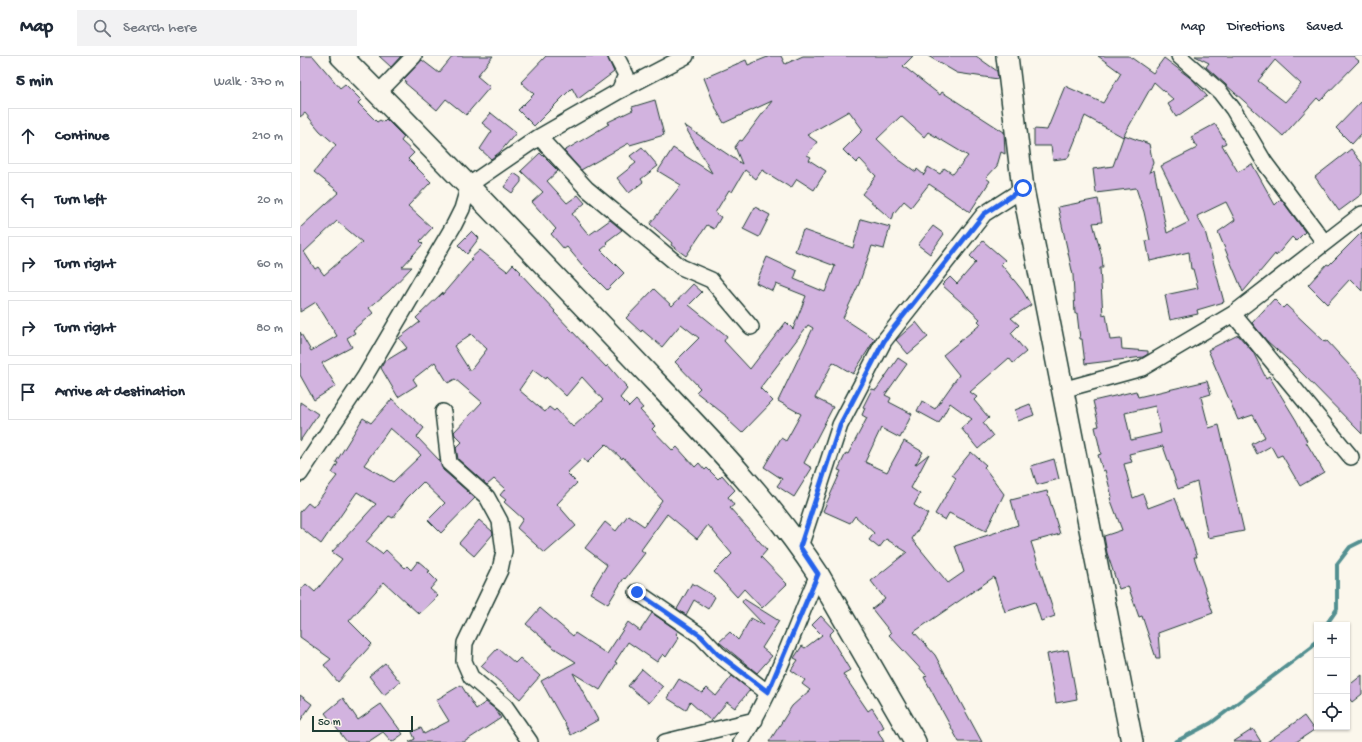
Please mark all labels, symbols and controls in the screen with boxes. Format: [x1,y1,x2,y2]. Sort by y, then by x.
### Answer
search box [77,10,357,46]
text: Map [20,16,53,39]
icon: search [91,17,113,39]
text: Search here [123,19,197,37]
text: Map [1181,19,1205,36]
text: Directions [1227,19,1284,36]
text: Saved [1306,19,1342,36]
text: 5 min [16,72,53,92]
text: Walk · 370 m [214,75,284,90]
icon: ahead [17,125,39,147]
text: Continue [55,127,109,145]
text: 210 m [252,129,283,144]
route start [1014,179,1032,197]
icon: left [17,189,39,211]
text: Turn left [55,191,106,209]
text: 20 m [257,193,283,208]
icon: right [17,253,39,275]
text: Turn right [55,255,115,273]
text: 60 m [257,257,283,272]
icon: right [17,317,39,339]
text: Turn right [55,319,115,337]
text: 80 m [256,321,283,336]
icon: arrive [17,381,39,403]
text: Arrive at destination [55,383,185,401]
route end [628,583,646,601]
map controls [1314,622,1350,730]
button: + [1314,622,1350,658]
button: − [1314,658,1350,694]
button: locate [1314,694,1350,730]
scale bar [312,714,413,733]
text: 50 m [318,717,340,729]

